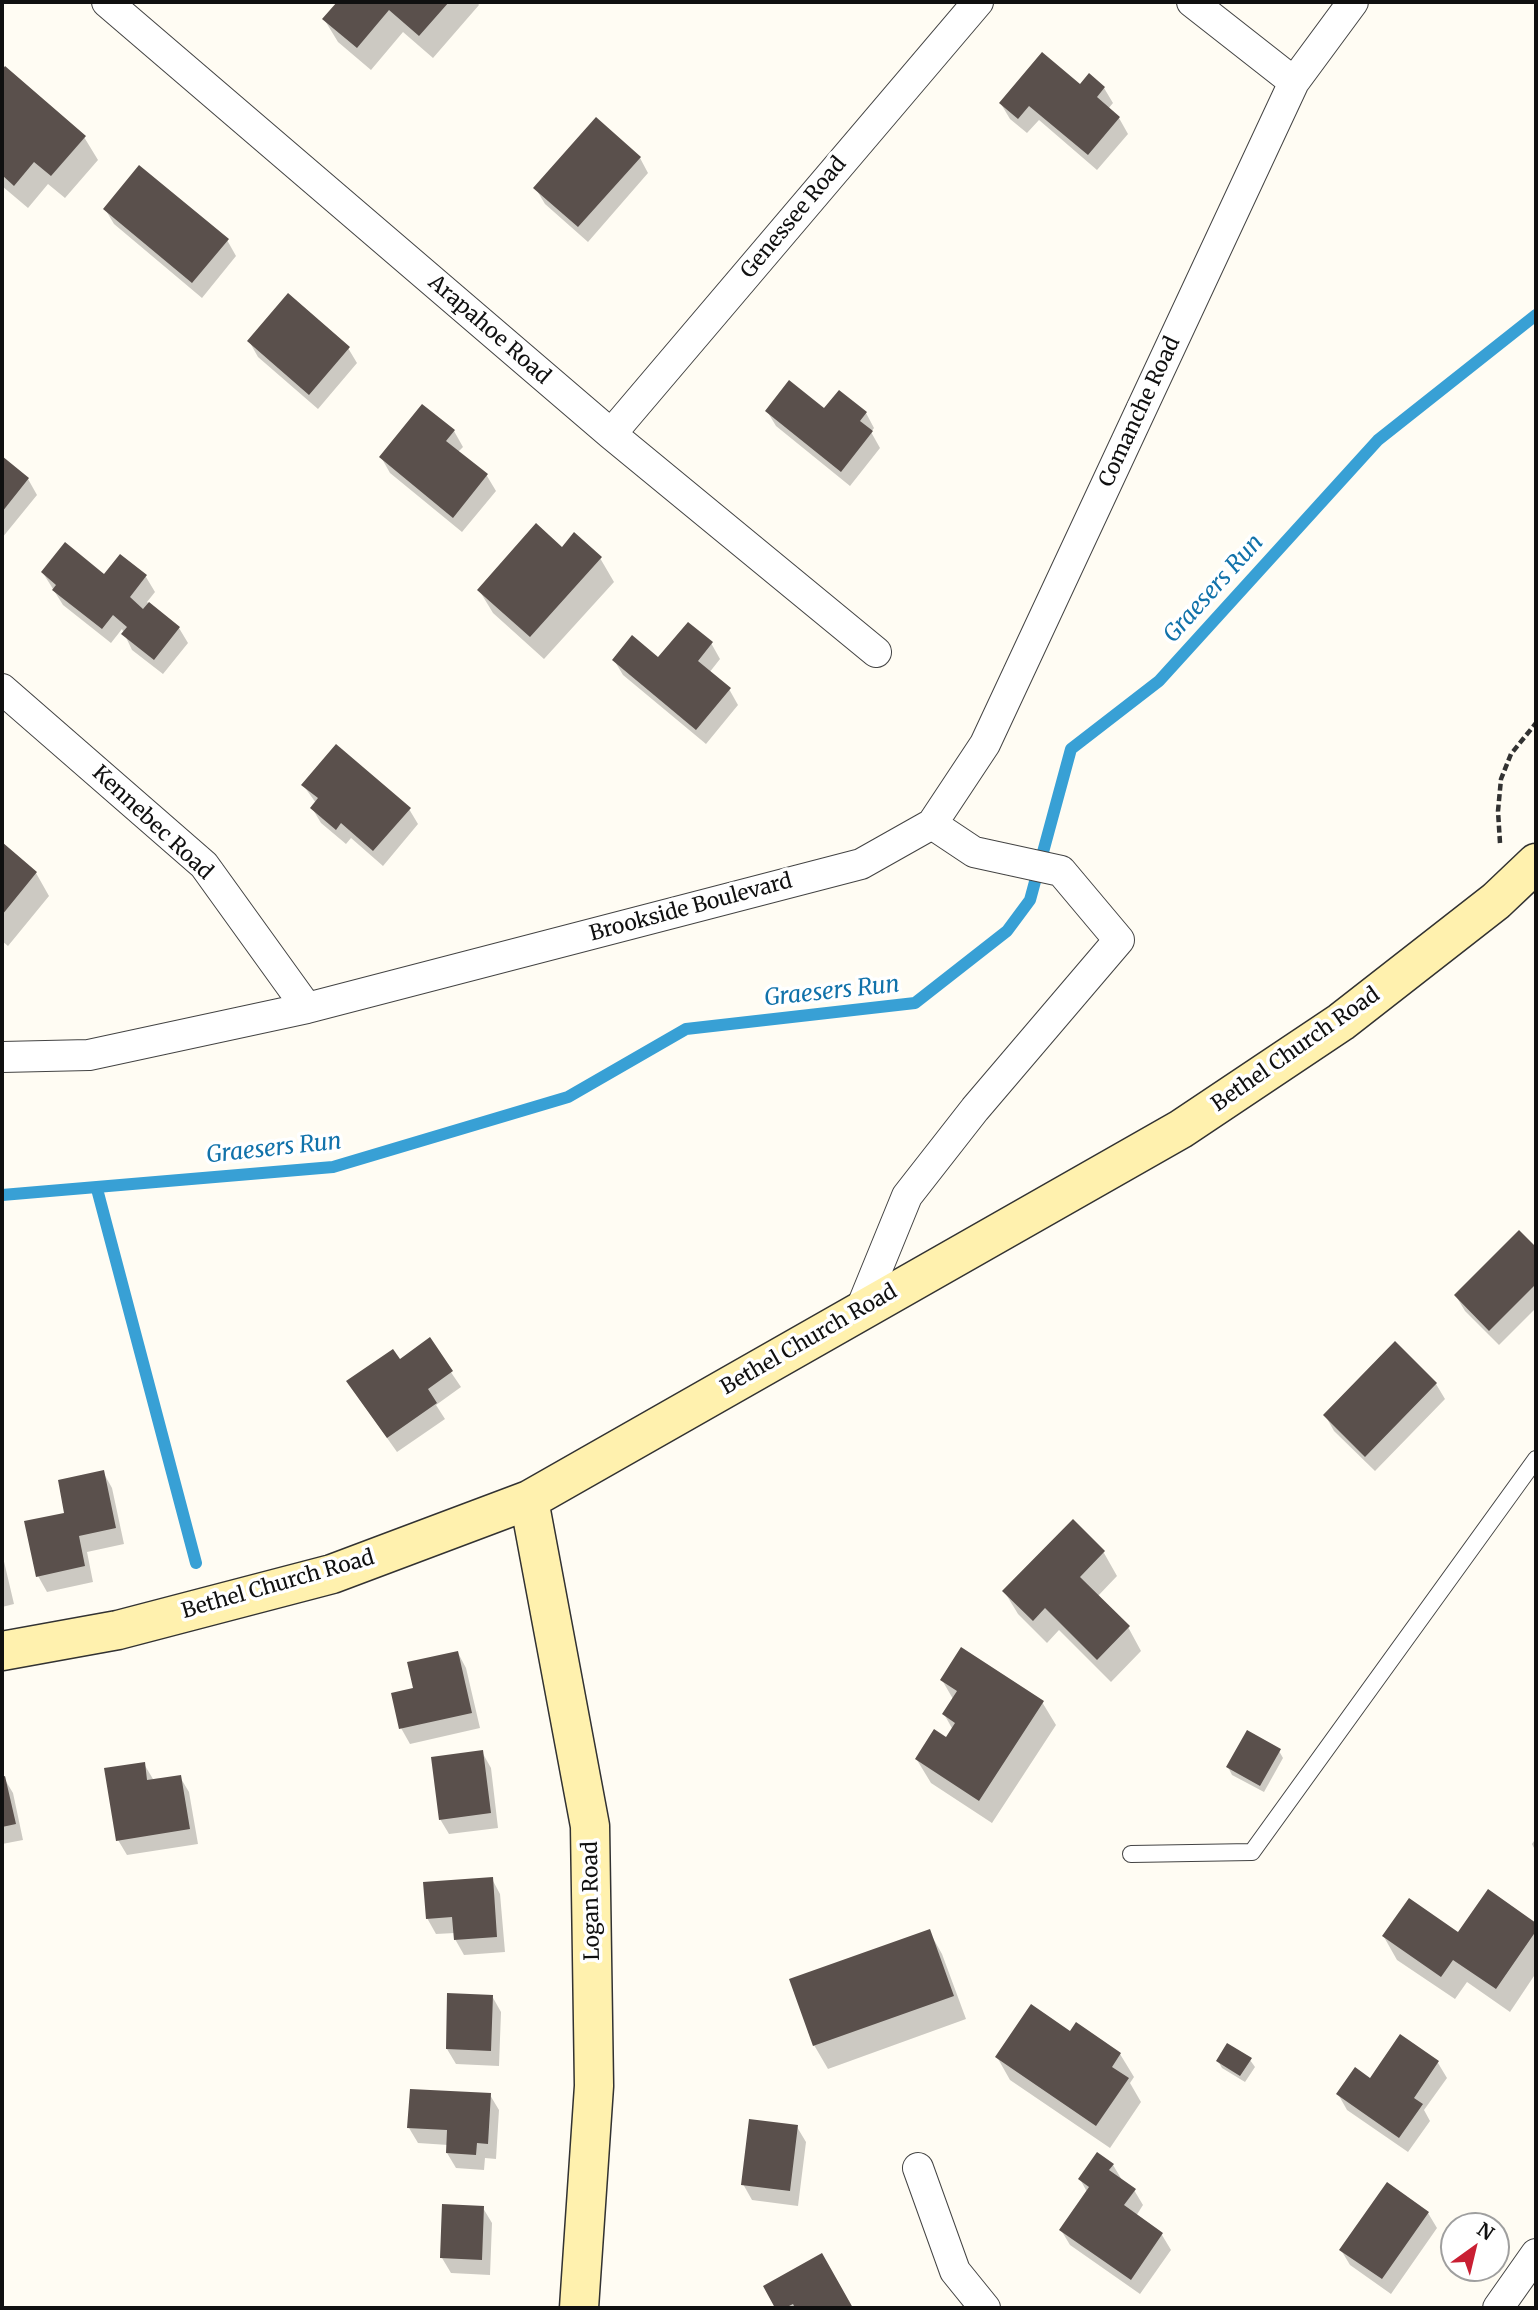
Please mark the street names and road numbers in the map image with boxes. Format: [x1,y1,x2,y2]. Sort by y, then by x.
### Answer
street label: Genessee Road [736,152,852,284]
street label: Arapahoe Road [423,270,555,390]
street label: Comanche Road [1094,333,1186,491]
street label: Kennebec Road [87,761,217,885]
street label: Brookside Boulevard [587,869,795,947]
street label: Bethel Church Road [1207,983,1385,1117]
street label: Bethel Church Road [717,1279,901,1401]
street label: Bethel Church Road [179,1545,377,1625]
street label: Logan Road [578,1841,606,1961]

